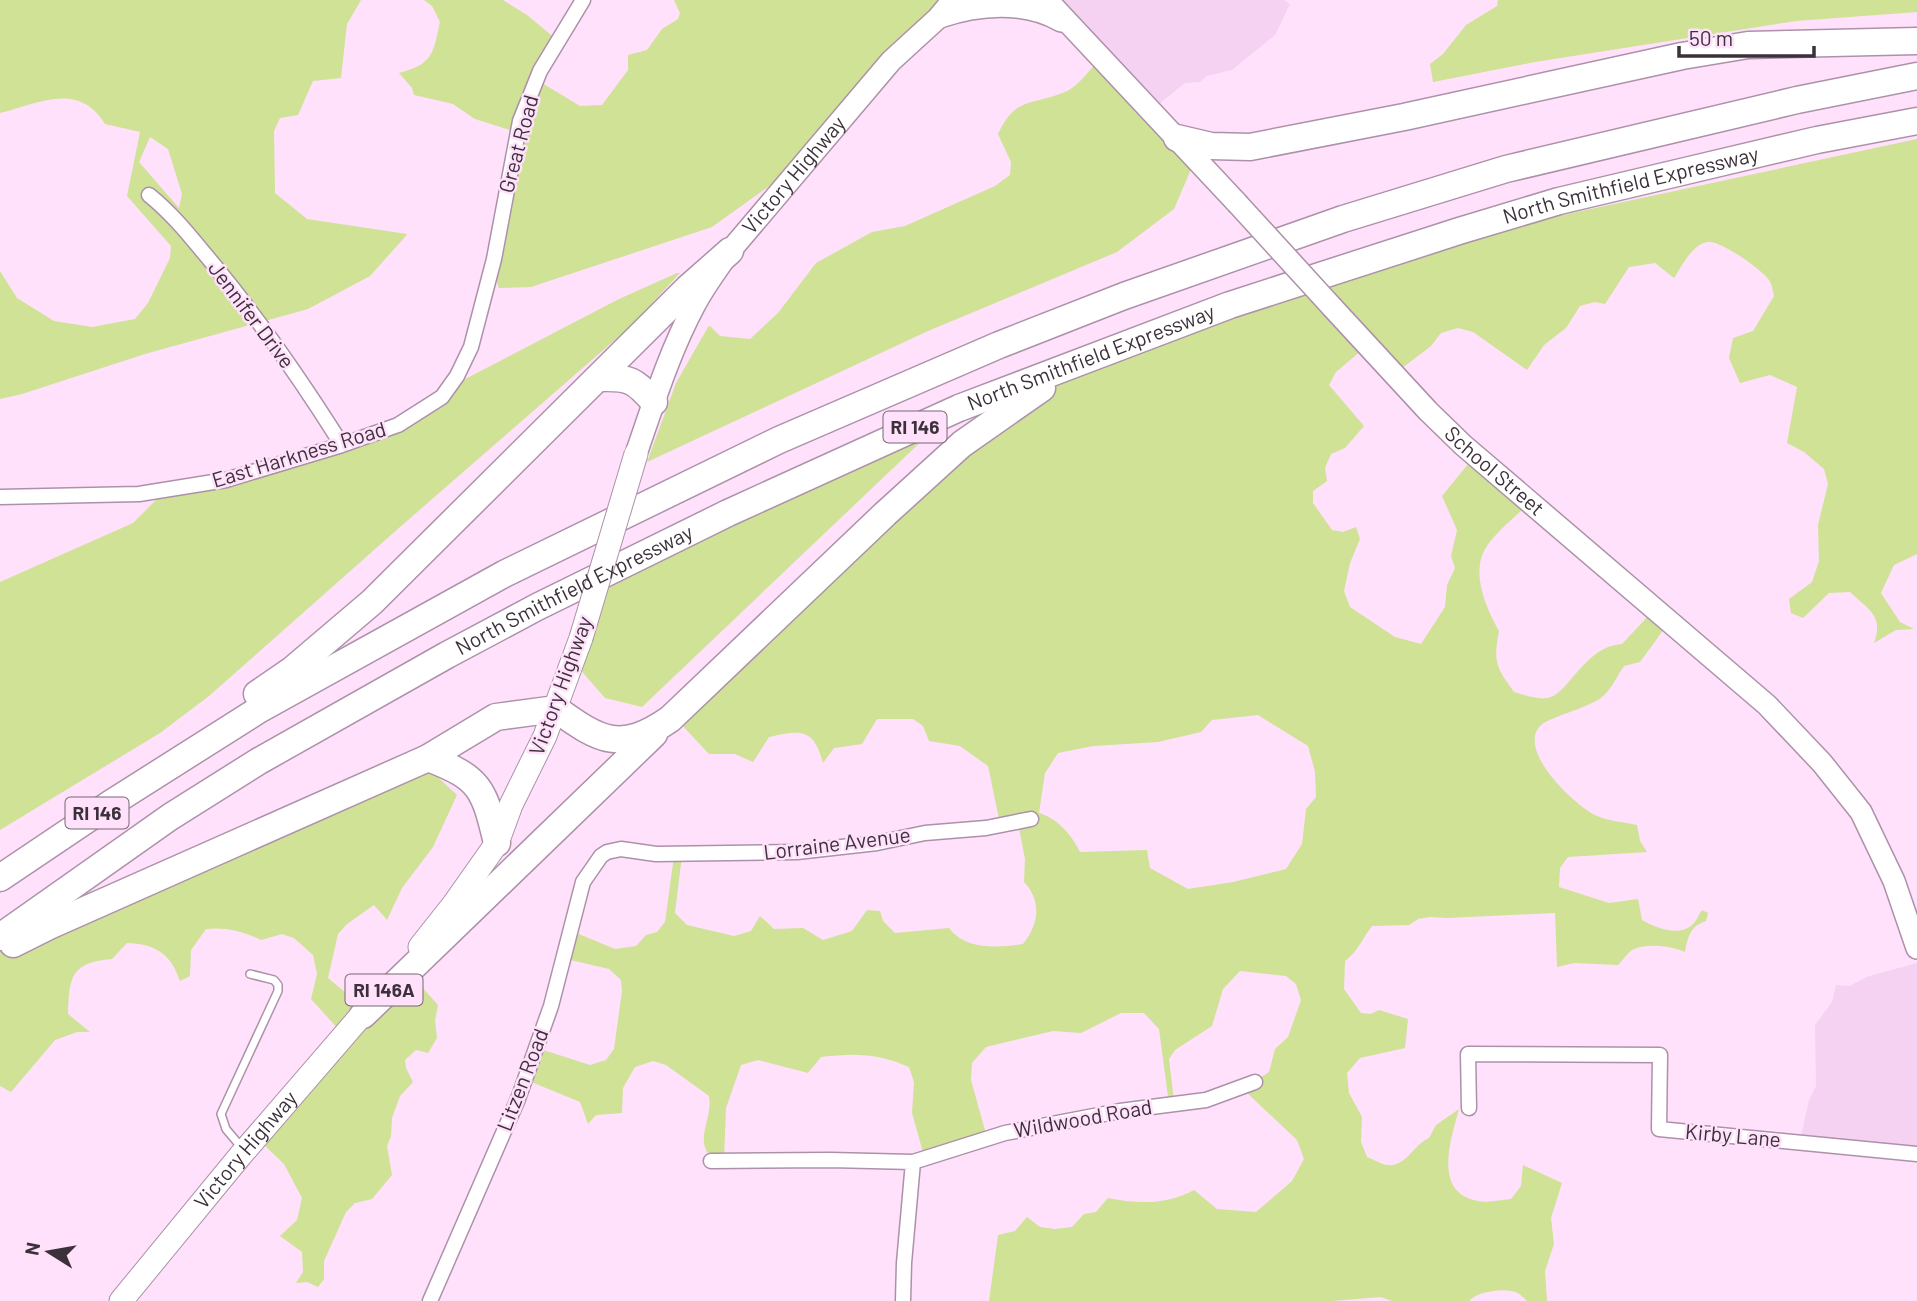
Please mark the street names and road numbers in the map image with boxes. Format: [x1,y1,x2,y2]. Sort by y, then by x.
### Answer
street label: Great Road [492,92,543,195]
street label: Victory Highway [736,110,850,238]
street label: North Smithfield Expressway [1499,140,1761,228]
street label: Jennifer Drive [204,256,301,373]
street label: North Smithfield Expressway [963,298,1218,415]
road number: RI 146 [884,412,946,442]
street label: East Harkness Road [209,415,389,492]
street label: School Street [1440,420,1550,520]
street label: North Smithfield Expressway [451,518,697,659]
street label: Victory Highway [523,612,596,758]
road number: RI 146 [66,798,128,828]
street label: Lorraine Avenue [762,821,912,864]
road number: RI 146A [346,974,422,1006]
street label: Litzen Road [491,1025,553,1134]
street label: Victory Highway [188,1085,302,1213]
street label: Wildwood Road [1012,1093,1154,1142]
street label: Kirby Lane [1684,1118,1782,1151]

